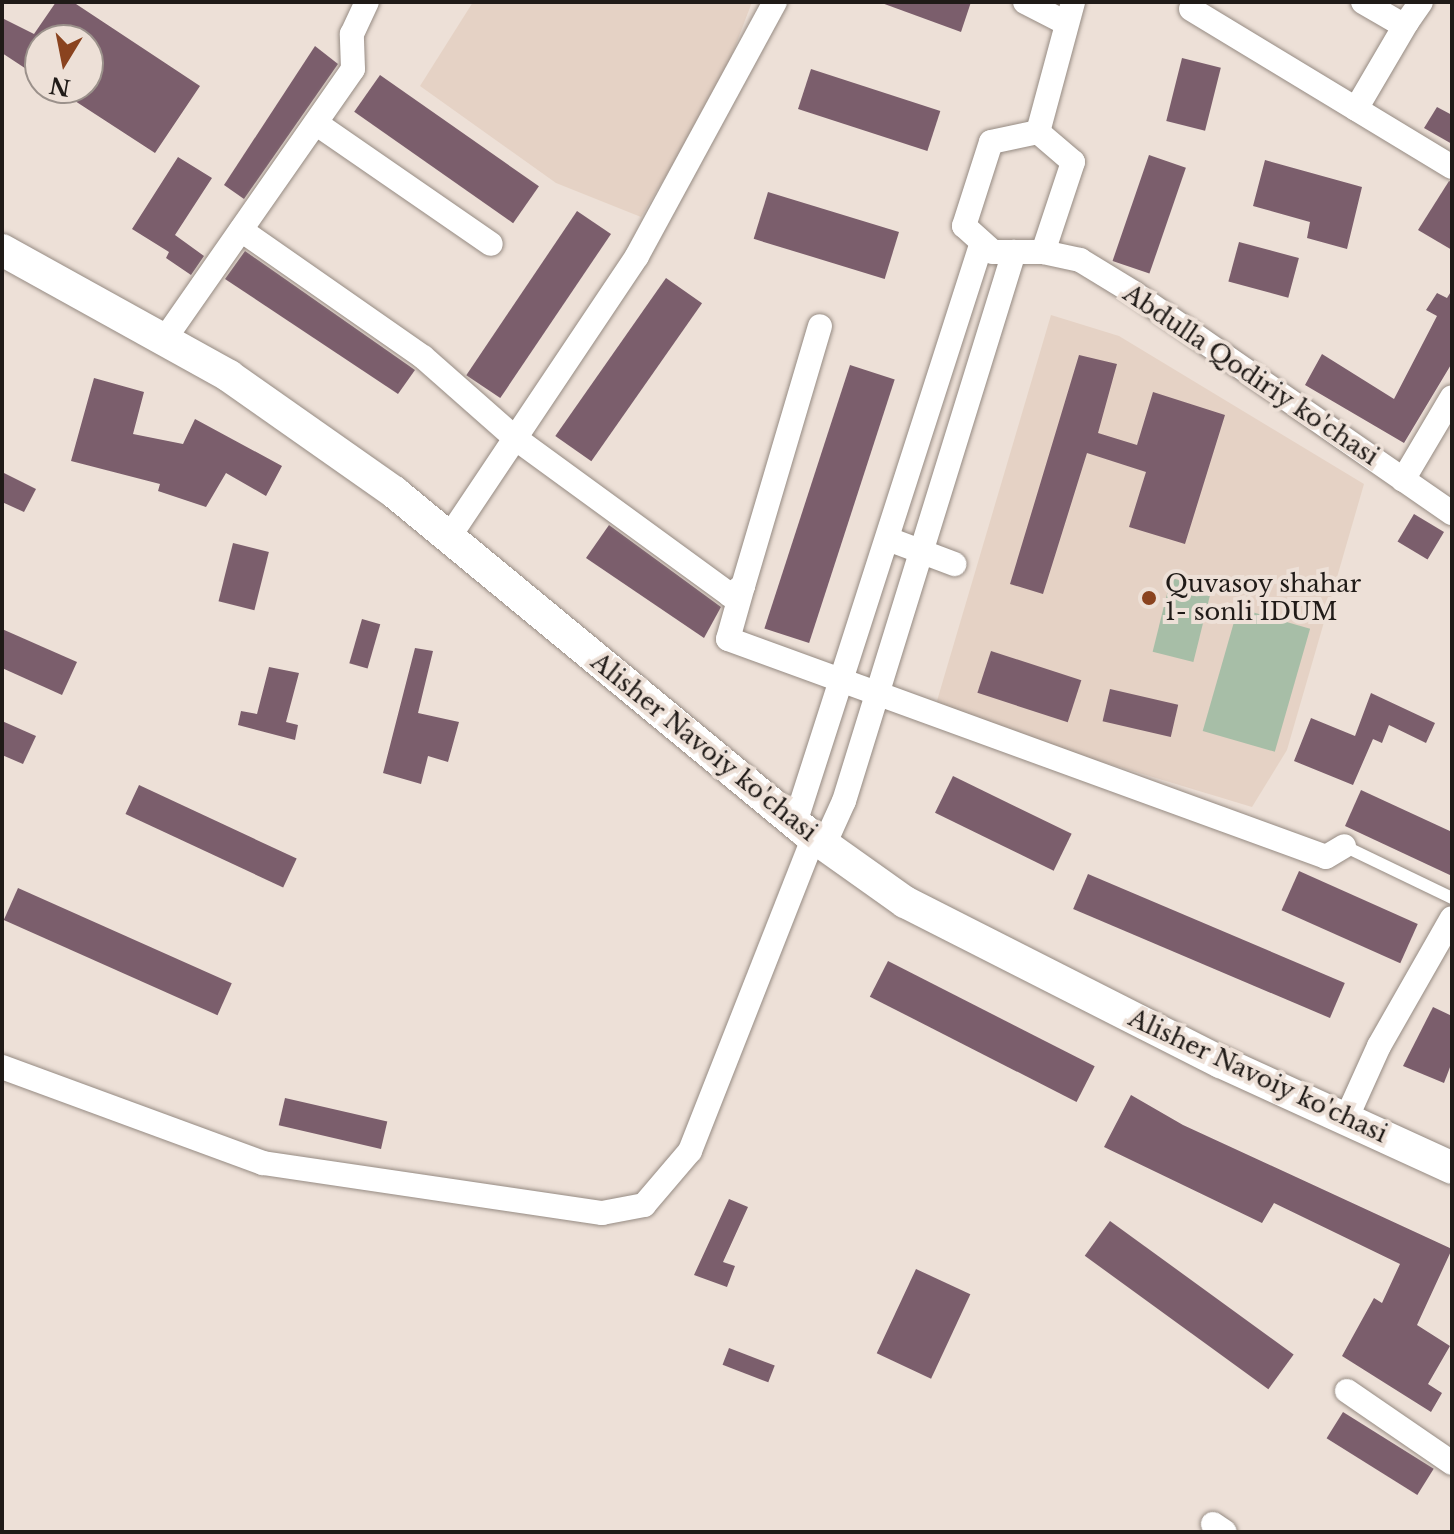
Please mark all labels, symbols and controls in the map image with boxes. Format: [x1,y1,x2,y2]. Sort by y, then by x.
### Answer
north arrow [24,24,104,104]
text: N [48,71,73,101]
street label: Abdulla Qodiriy ko'chasi [1118,279,1384,471]
place label: Quvasoy shahar 1- sonli IDUM [1165,570,1362,626]
marker: Quvasoy shahar 1- sonli IDUM [1140,589,1158,607]
street label: Alisher Navoiy ko'chasi [585,647,823,847]
street label: Alisher Navoiy ko'chasi [1124,1003,1392,1149]

